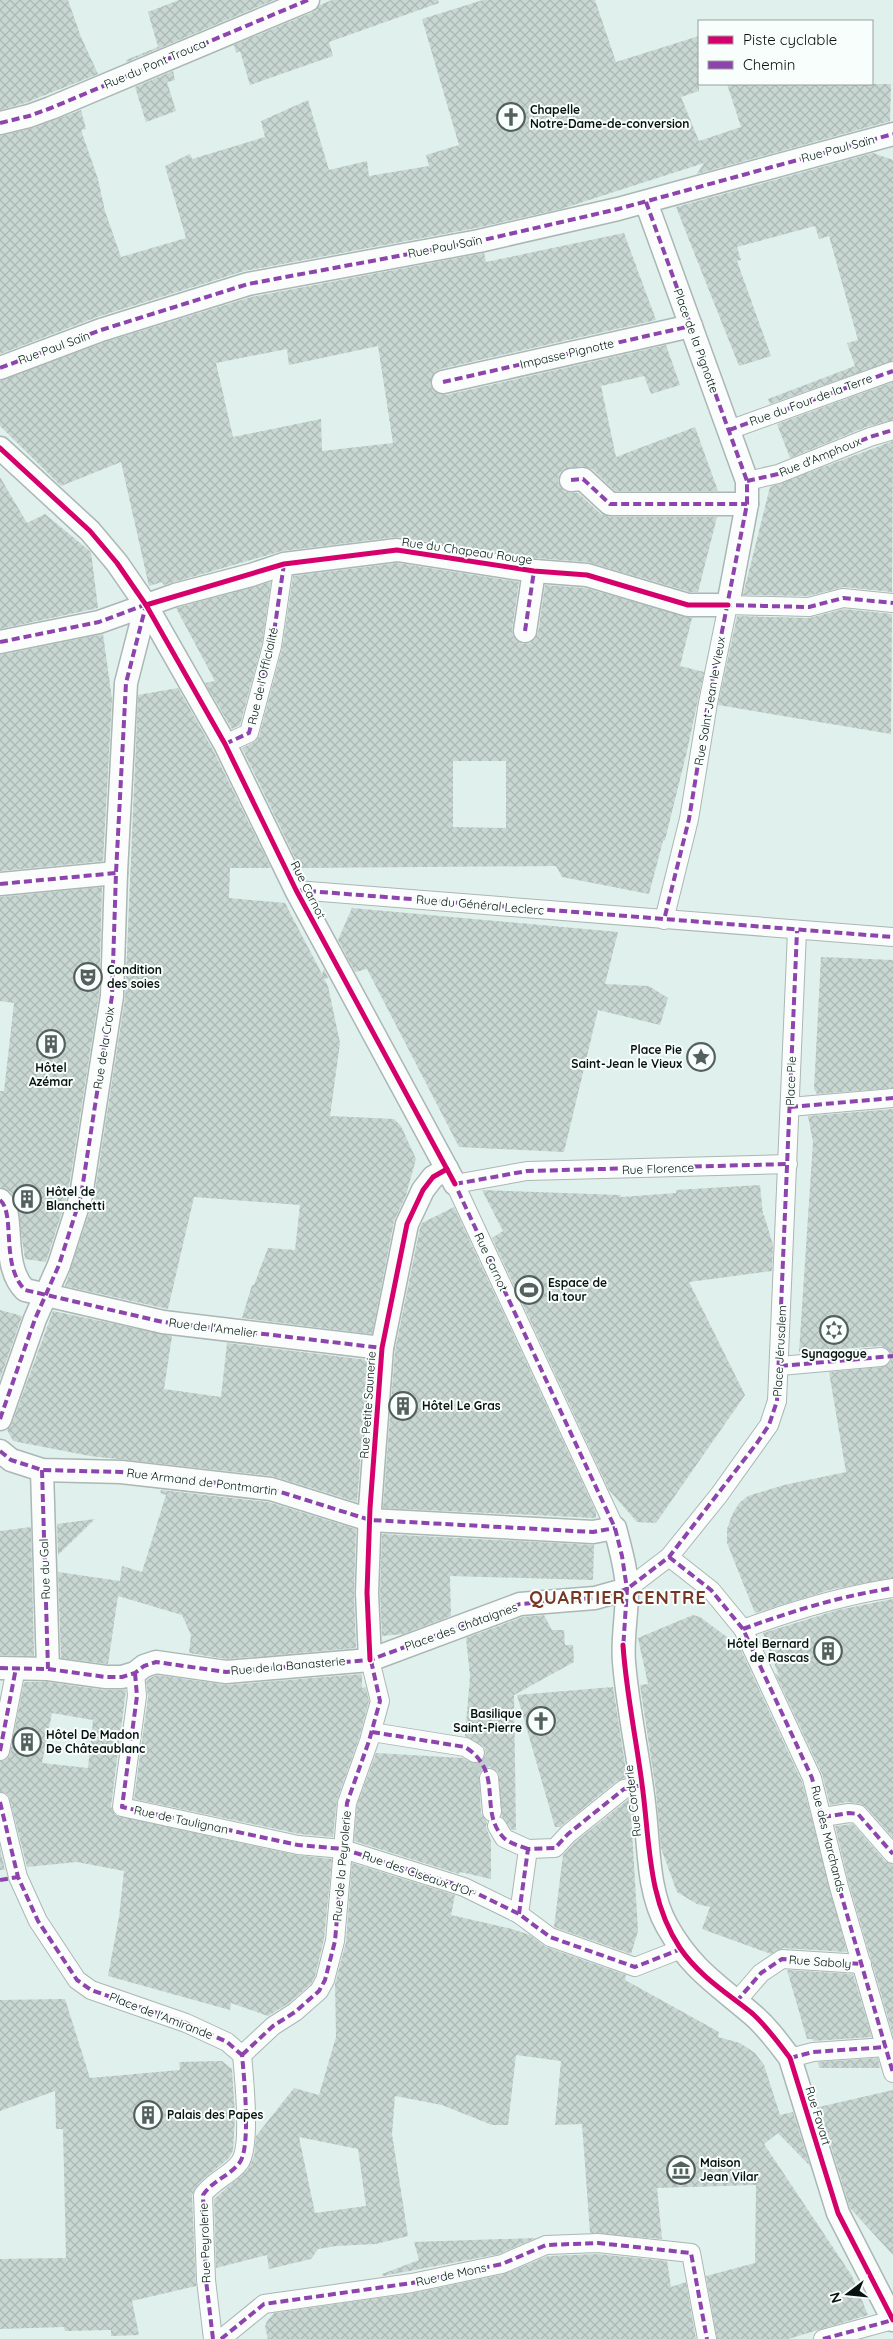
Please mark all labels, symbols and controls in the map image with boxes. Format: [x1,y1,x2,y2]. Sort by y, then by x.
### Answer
legend [698,20,873,85]
text: Piste cyclable [743,30,837,49]
street label: Rue du Pont Trouca [102,35,208,92]
text: Chemin [743,55,795,74]
church icon: Chapelle Notre-Dame-de-conversion [496,102,526,132]
place label: Chapelle Notre-Dame-de-conversion [530,102,689,131]
street label: Rue Paul Saïn [799,132,876,166]
street label: Rue Paul Saïn [406,232,483,261]
street label: Place de la Pignotte [671,286,722,395]
street label: Rue Paul Saïn [16,328,92,367]
street label: Impasse Pignotte [518,335,616,372]
street label: Rue du Four de la Terre [747,370,875,429]
street label: Rue d'Amphoux [777,433,863,480]
street label: Rue du Chapeau Rouge [401,534,533,567]
street label: Rue de l'Officialité [244,625,281,726]
street label: Rue Saint-Jean le Vieux [691,635,728,767]
street label: Rue Carnot [288,858,329,921]
street label: Rue du Général Leclerc [415,891,545,918]
theatre icon: Condition des soies [73,962,103,992]
place label: Condition des soies [107,962,162,991]
street label: Rue de la Croix [90,1005,117,1090]
building icon: Hôtel Azémar [36,1029,66,1059]
place label: Place Pie Saint-Jean le Vieux [571,1042,682,1071]
place icon: Place Pie Saint-Jean le Vieux [686,1042,716,1072]
street label: Place Pie [782,1056,799,1106]
place label: Hôtel Azémar [29,1060,73,1089]
street label: Rue Florence [621,1160,695,1177]
building icon: Hôtel de Blanchetti [12,1184,42,1214]
place label: Hôtel de Blanchetti [46,1184,105,1213]
street label: Rue Carnot [471,1230,512,1293]
sports icon: Espace de la tour [514,1275,544,1305]
place label: Espace de la tour [548,1275,607,1304]
street label: Place Jérusalem [770,1305,789,1397]
street label: Rue de l'Amelier [168,1315,259,1340]
synagogue icon: Synagogue [819,1315,849,1345]
place label: Synagogue [801,1346,867,1361]
street label: Rue Petite Saunerie [356,1350,379,1459]
building icon: Hôtel Le Gras [388,1391,418,1421]
place label: Hôtel Le Gras [422,1398,501,1413]
street label: Rue Armand de Pontmartin [126,1465,278,1498]
street label: Rue du Gal [36,1538,53,1600]
district label: QUARTIER CENTRE [529,1586,707,1609]
street label: Place des Châtaignes [402,1599,520,1654]
place label: Hôtel Bernard de Rascas [727,1636,809,1665]
building icon: Hôtel Bernard de Rascas [813,1636,843,1666]
street label: Rue de la Banasterie [230,1653,346,1678]
place label: Basilique Saint-Pierre [453,1706,522,1735]
church icon: Basilique Saint-Pierre [526,1706,556,1736]
building icon: Hôtel De Madon De Châteaublanc [12,1727,42,1757]
place label: Hôtel De Madon De Châteaublanc [46,1727,145,1756]
street label: Rue Corderie [621,1764,644,1838]
street label: Rue des Marchands [808,1784,849,1894]
street label: Rue de Taulignan [133,1802,230,1837]
street label: Rue de la Peyrolerie [329,1810,354,1922]
street label: Rue des Ciseaux d'Or [360,1847,476,1900]
street label: Rue Saboly [788,1952,852,1971]
street label: Place de l'Amirande [107,1989,215,2042]
street label: Rue Favart [802,2085,835,2147]
building icon: Palais des Papes [133,2100,163,2130]
place label: Palais des Papes [167,2107,264,2122]
museum icon: Maison Jean Vilar [666,2155,696,2185]
place label: Maison Jean Vilar [700,2155,759,2184]
street label: Rue Peyrolerie [196,2202,213,2283]
street label: Rue de Mons [414,2260,488,2289]
north arrow [823,2269,873,2319]
text: N [825,2290,846,2305]

